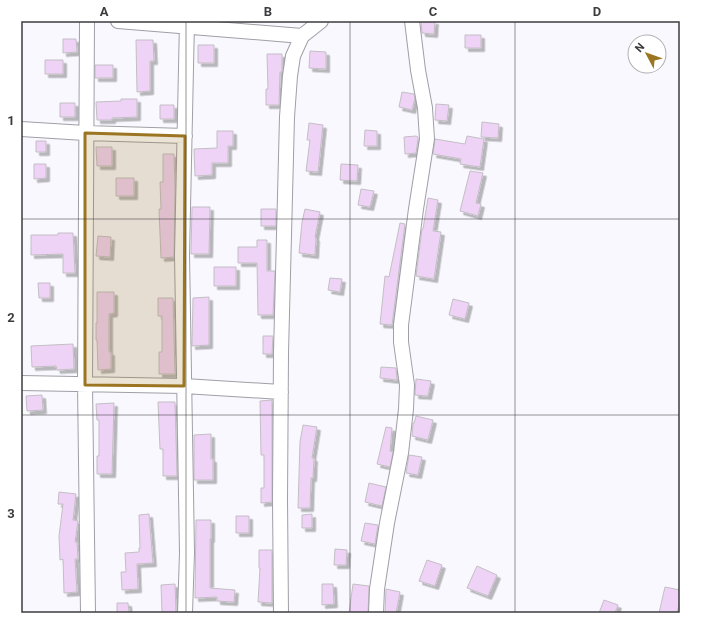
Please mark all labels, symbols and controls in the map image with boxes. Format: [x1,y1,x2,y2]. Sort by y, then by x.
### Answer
text: A [100,4,109,19]
text: B [264,4,272,19]
text: C [429,4,438,19]
text: D [593,4,601,19]
north arrow [627,34,667,74]
text: N [632,40,647,55]
text: 1 [7,113,15,128]
text: 2 [7,310,15,325]
text: 3 [7,506,15,521]

